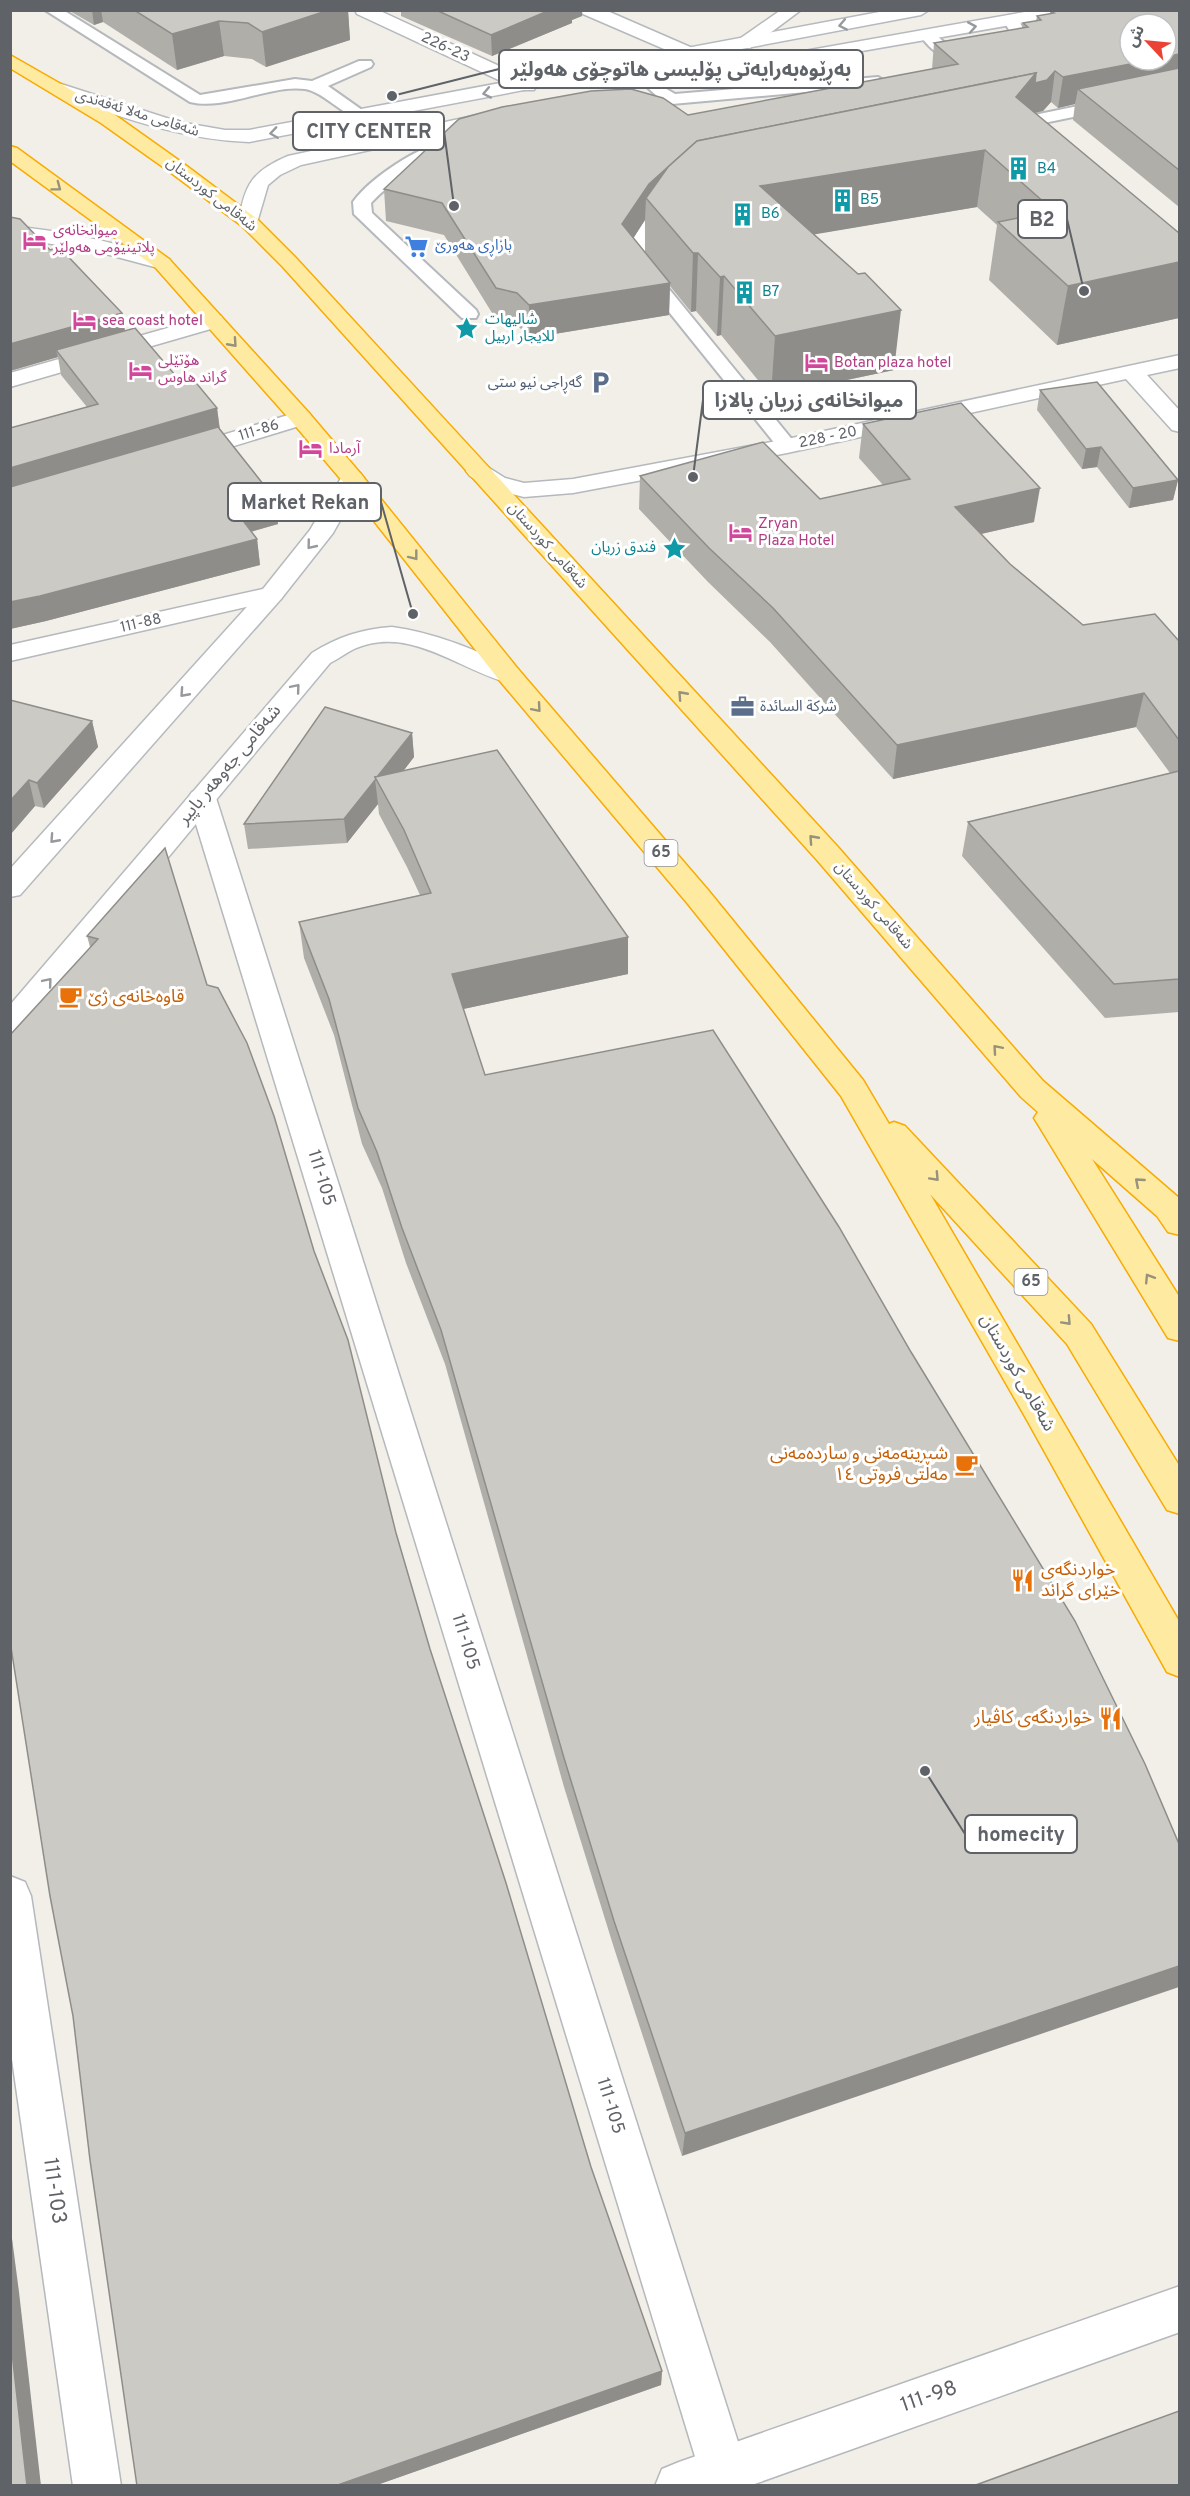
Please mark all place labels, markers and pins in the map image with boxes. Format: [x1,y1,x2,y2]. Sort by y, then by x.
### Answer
callout: بەڕێوەبەرایەتی پۆلیسی هاتوچۆی هەولێر [499,50,863,88]
callout: CITY CENTER [293,112,444,150]
building icon: B4 [1006,156,1032,182]
place label: B4 [1037,160,1056,179]
building icon: B5 [829,187,855,213]
place label: B5 [860,191,879,210]
callout: B2 [1018,200,1067,238]
building icon: B6 [730,201,756,227]
place label: B6 [761,205,780,224]
place label: میوانخانەی پلاتینیۆمی هەولێر [52,222,155,258]
hotel icon: میوانخانەی پلاتینیۆمی هەولێر [22,227,48,253]
supermarket icon: بازاڕی هەورێ [404,233,430,259]
place label: بازاڕی هەورێ [435,237,512,257]
building icon: B7 [731,279,757,305]
place label: B7 [762,283,780,302]
hotel icon: sea coast hotel [71,308,97,334]
place label: شاليهات للايجار اربيل [485,311,555,347]
place label: sea coast hotel [102,312,203,331]
place icon: شاليهات للايجار اربيل [454,316,480,342]
hotel icon: Botan plaza hotel [803,350,829,376]
place label: هۆتێلی گراند هاوس [158,352,227,388]
place label: Botan plaza hotel [834,354,951,373]
hotel icon: هۆتێلی گراند هاوس [127,357,153,383]
parking icon: گەڕاجی نیو ستی [587,370,613,396]
place label: گەڕاجی نیو ستی [488,374,583,394]
callout: میوانخانەی زریان پالازا [703,381,916,419]
hotel icon: آرمادا [298,436,324,462]
place label: آرمادا [329,440,361,459]
callout: Market Rekan [228,483,381,521]
place label: Zryan Plaza Hotel [758,515,835,551]
hotel icon: Zryan Plaza Hotel [727,520,753,546]
place icon: فندق زريان [661,535,687,561]
place label: فندق زريان [591,539,656,558]
office icon: شركة السائدة [729,694,755,720]
place label: شركة السائدة [760,698,837,717]
cafe icon: قاوەخانەی ژێ [57,984,83,1010]
place label: قاوەخانەی ژێ [88,986,184,1009]
place label: شیرینەمەنی و ساردەمەنی مەڵتی فروتی ١٤ [770,1443,948,1487]
cafe icon: شیرینەمەنی و ساردەمەنی مەڵتی فروتی ١٤ [953,1451,979,1477]
place label: خواردنگەی خێرای گراند [1041,1559,1120,1603]
restaurant icon: خواردنگەی خێرای گراند [1010,1567,1036,1593]
restaurant icon: خواردنگەی کاڤیار [1097,1705,1123,1731]
place label: خواردنگەی کاڤیار [973,1707,1092,1730]
callout: homecity [965,1815,1077,1853]

